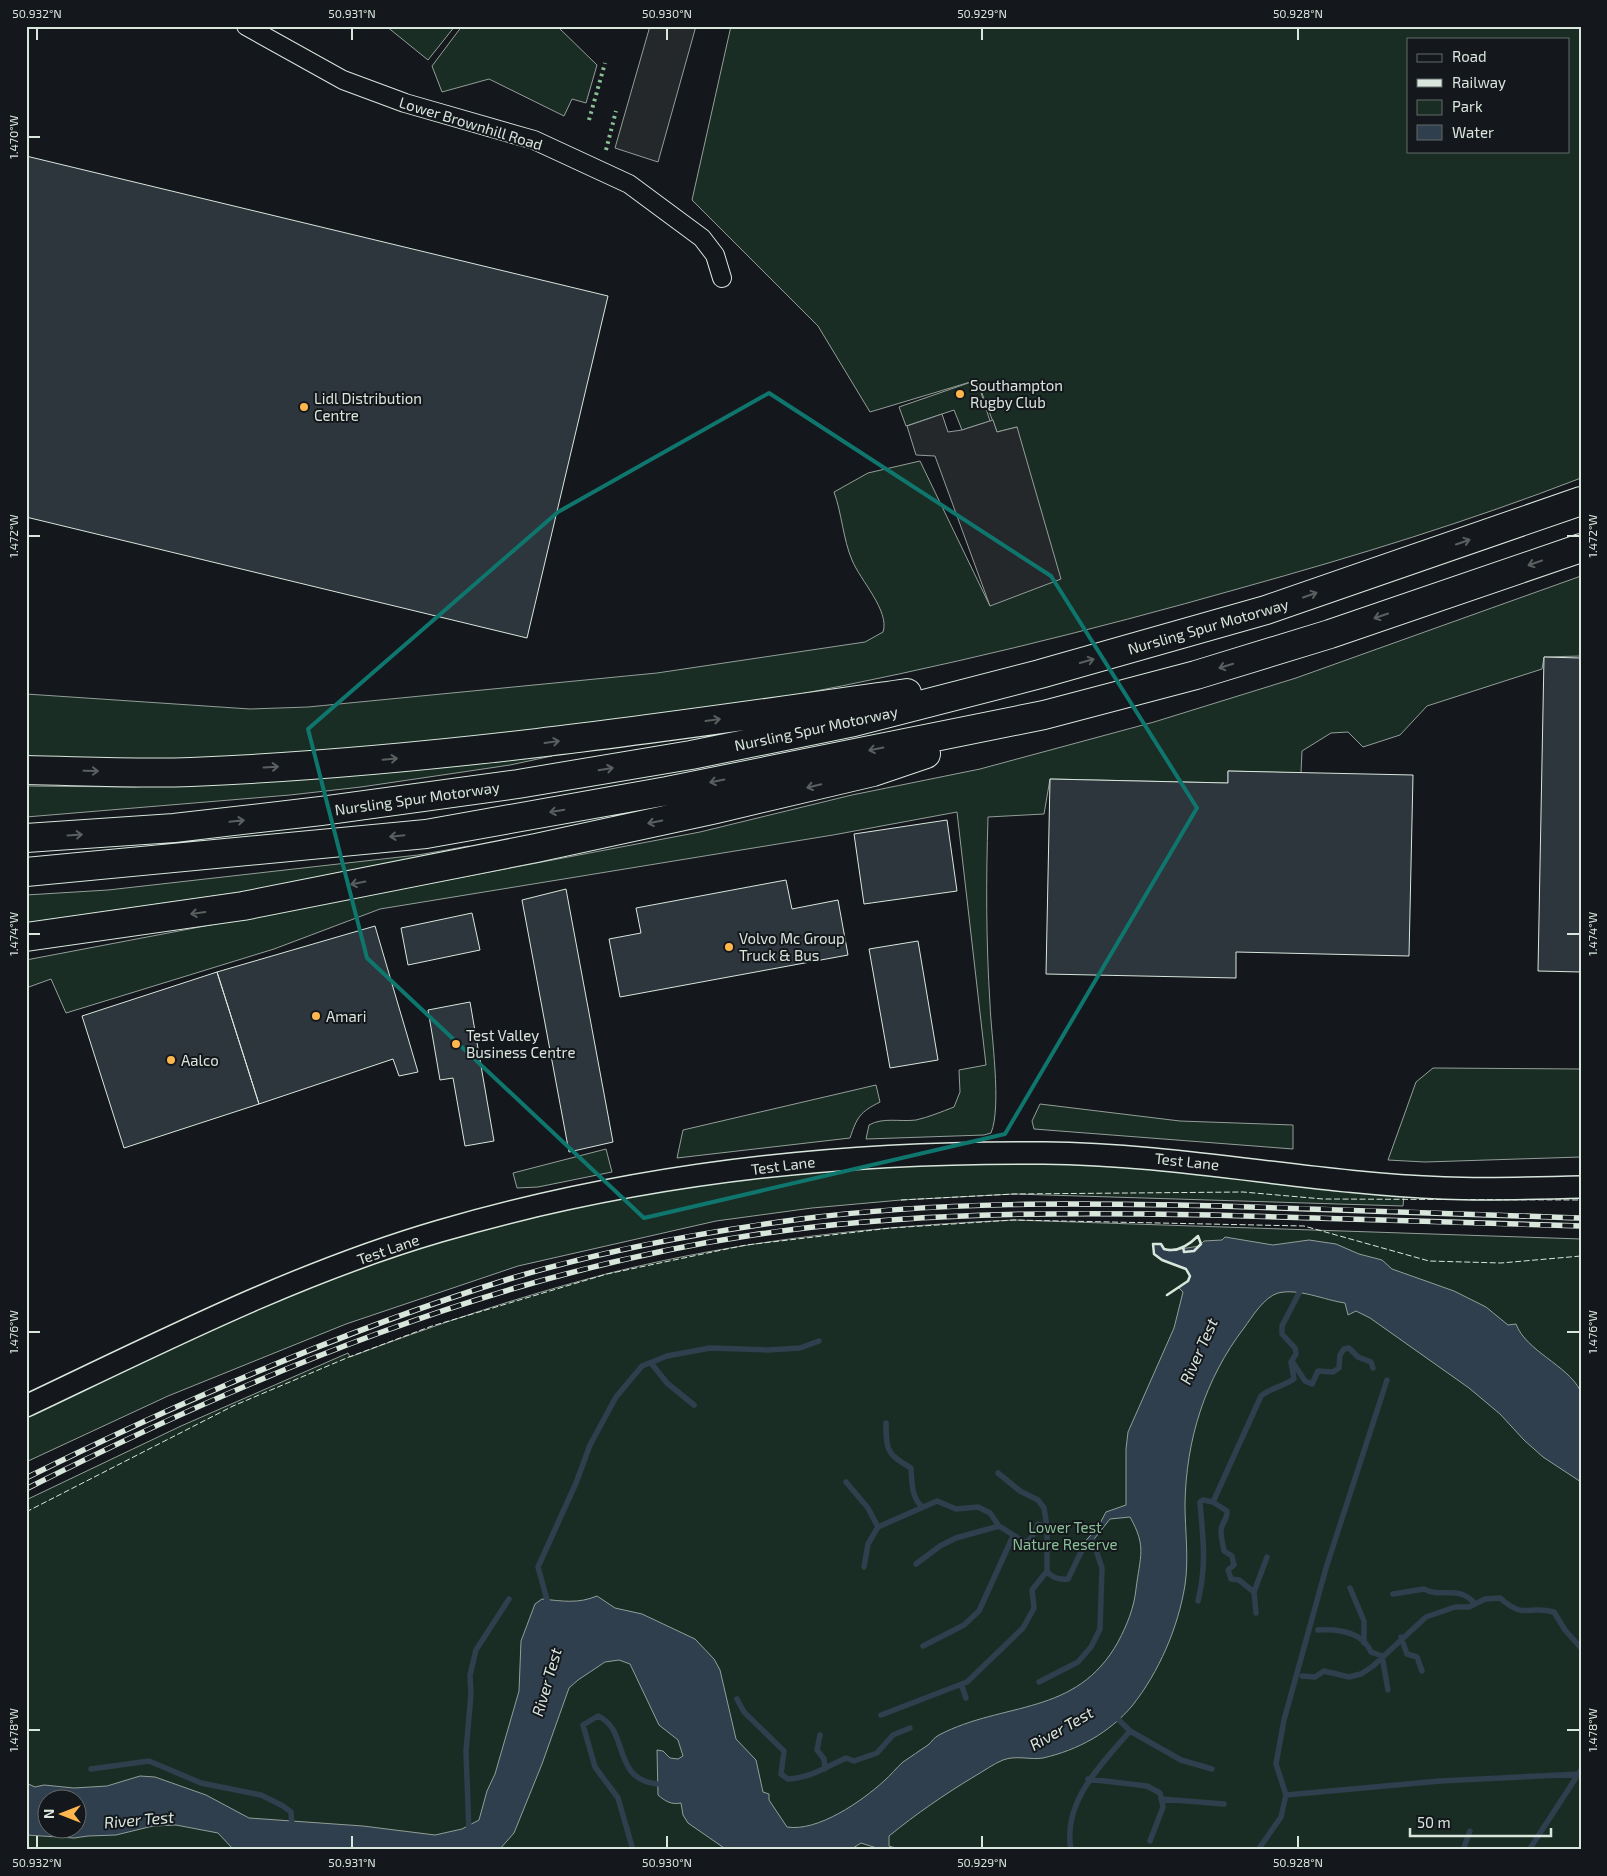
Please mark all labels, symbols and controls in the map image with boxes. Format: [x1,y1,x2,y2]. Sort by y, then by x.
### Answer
text: 50.932°N [12,6,62,20]
text: 50.931°N [328,6,376,20]
text: 50.930°N [642,6,692,20]
text: 50.929°N [957,6,1007,20]
text: 50.928°N [1273,6,1323,20]
legend [1407,38,1570,152]
text: Road [1452,47,1487,65]
text: Railway [1452,73,1506,91]
street label: Lower Brownhill Road [397,93,545,153]
text: Park [1452,97,1483,115]
text: 1.470°W [6,115,20,159]
text: Water [1452,123,1494,141]
place label: Southampton Rugby Club [970,376,1063,411]
marker: Southampton Rugby Club [954,388,966,400]
place label: Lidl Distribution Centre [314,389,422,424]
marker: Lidl Distribution Centre [298,401,310,413]
text: 1.472°W [6,514,20,558]
text: 1.472°W [1585,514,1599,558]
one-way arrow [1455,537,1471,546]
one-way arrow [1527,559,1543,569]
one-way arrow [1301,590,1317,599]
street label: Nursling Spur Motorway [1126,594,1291,658]
one-way arrow [1373,612,1389,622]
one-way arrow [1078,655,1094,665]
one-way arrow [1219,661,1235,671]
street label: Nursling Spur Motorway [733,702,899,754]
one-way arrow [704,715,720,725]
one-way arrow [543,737,559,747]
one-way arrow [869,745,885,755]
one-way arrow [382,754,398,763]
one-way arrow [262,763,278,772]
one-way arrow [597,764,613,774]
one-way arrow [82,766,98,775]
street label: Nursling Spur Motorway [333,777,501,818]
one-way arrow [709,777,725,787]
one-way arrow [806,782,822,791]
one-way arrow [550,806,566,816]
one-way arrow [228,816,244,826]
one-way arrow [648,818,664,828]
one-way arrow [67,830,83,839]
one-way arrow [389,832,405,841]
one-way arrow [350,879,366,889]
one-way arrow [190,908,206,918]
text: 1.474°W [6,912,20,956]
text: 1.474°W [1585,912,1599,956]
place label: Volvo Mc Group Truck & Bus [739,929,845,964]
marker: Volvo Mc Group Truck & Bus [723,941,735,953]
place label: Amari [326,1007,366,1025]
marker: Amari [310,1010,322,1022]
place label: Test Valley Business Centre [466,1026,575,1061]
marker: Test Valley Business Centre [450,1038,462,1050]
place label: Aalco [181,1051,219,1069]
marker: Aalco [165,1054,177,1066]
street label: Test Lane [1154,1149,1220,1173]
street label: Test Lane [750,1152,816,1178]
street label: Test Lane [355,1230,421,1268]
text: 1.476°W [6,1310,20,1354]
text: 1.476°W [1585,1310,1599,1354]
water label: River Test [1175,1314,1221,1387]
park label: Lower Test Nature Reserve [1012,1518,1118,1553]
water label: River Test [527,1645,565,1718]
water label: River Test [1026,1702,1097,1754]
text: 1.478°W [6,1708,20,1752]
text: 1.478°W [1585,1708,1599,1752]
north arrow [38,1788,88,1838]
water label: River Test [103,1806,176,1832]
scale bar [1410,1806,1551,1838]
text: N [40,1809,57,1819]
text: 50 m [1417,1813,1451,1831]
text: 50.932°N [12,1855,62,1869]
text: 50.931°N [328,1855,376,1869]
text: 50.930°N [642,1855,692,1869]
text: 50.929°N [957,1855,1007,1869]
text: 50.928°N [1273,1855,1323,1869]

